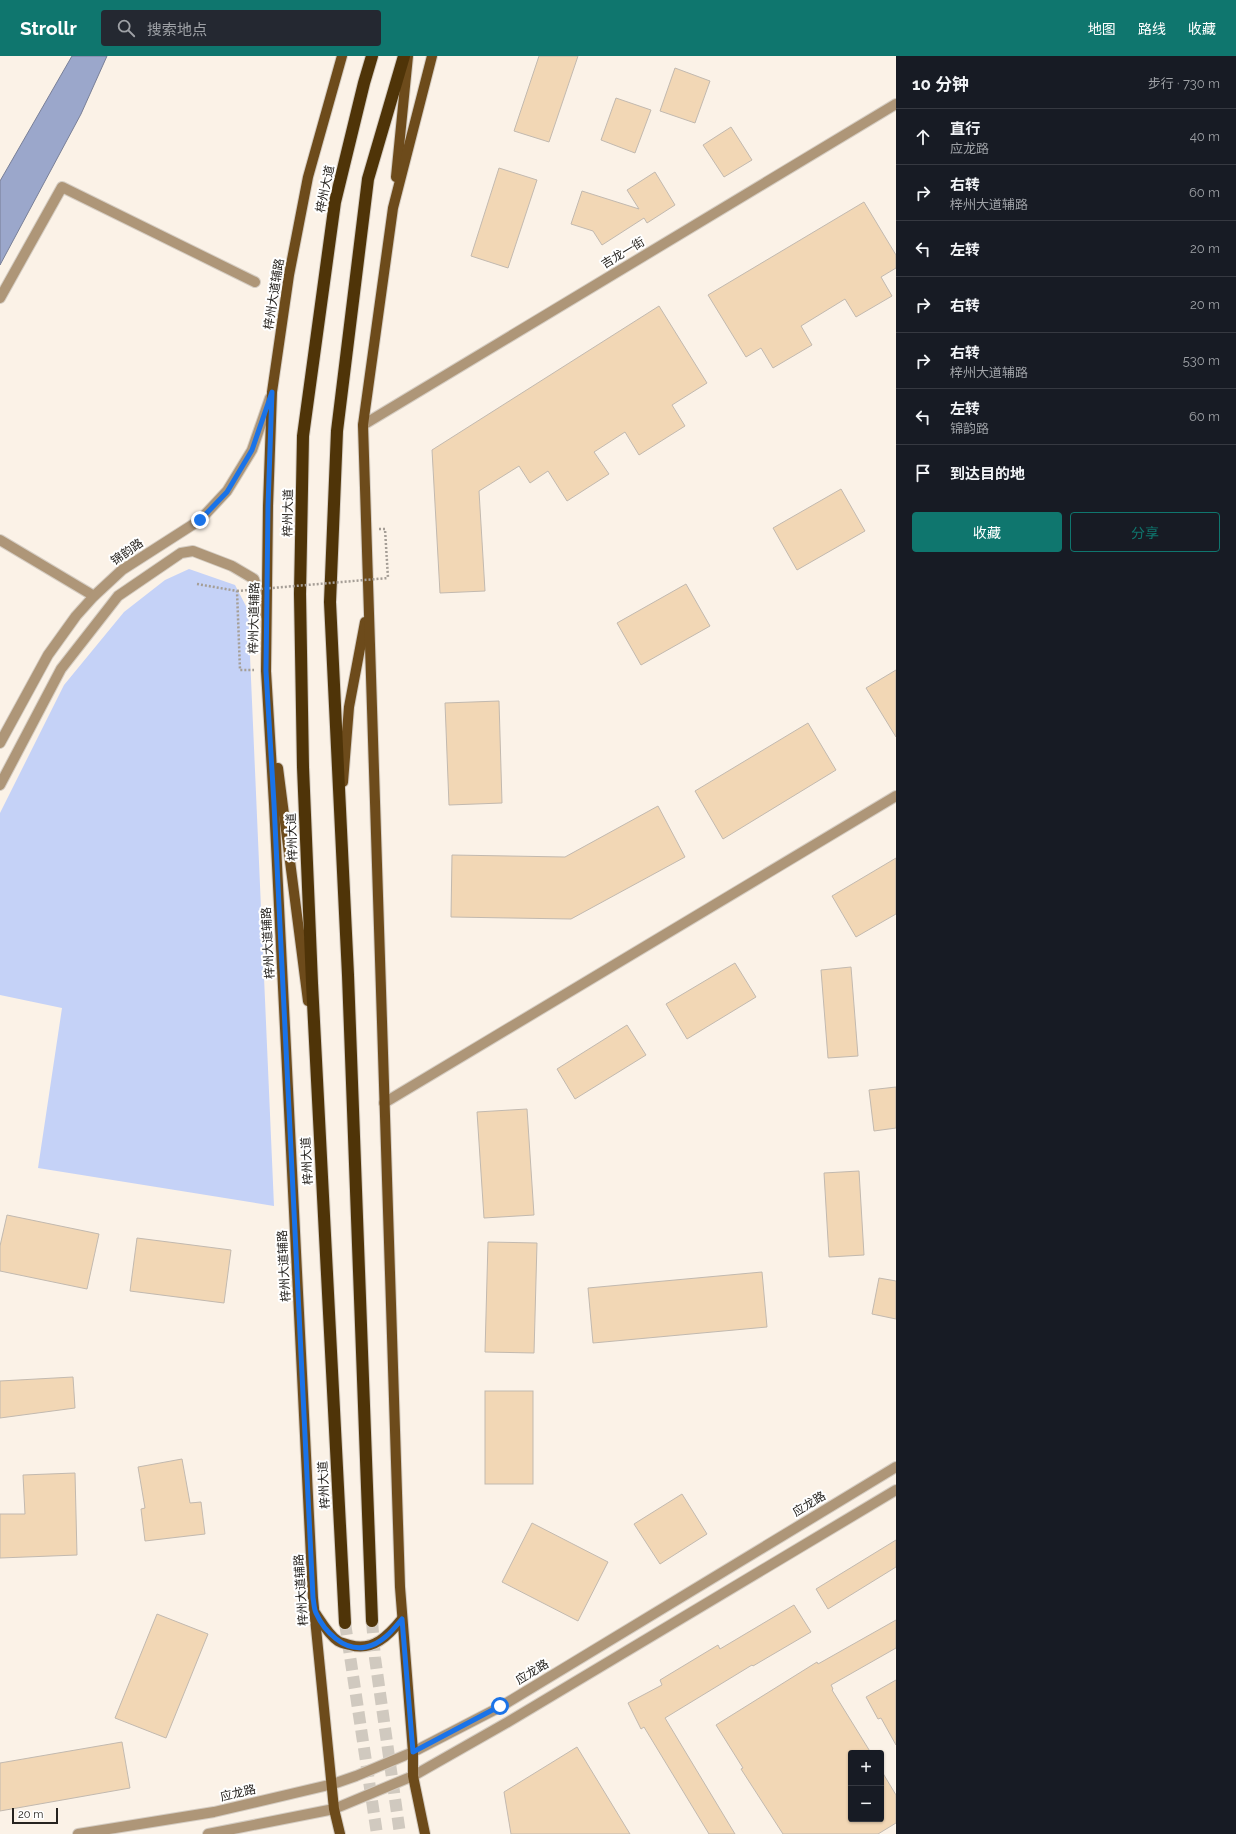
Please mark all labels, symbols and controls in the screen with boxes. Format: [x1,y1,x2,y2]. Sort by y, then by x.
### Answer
search box [101,10,381,46]
text: Strollr [20,17,77,39]
icon: search [115,17,137,39]
text: 搜索地点 [147,21,207,39]
text: 地图 [1088,21,1116,37]
text: 路线 [1138,21,1166,37]
text: 收藏 [1188,21,1216,37]
text: 10 分钟 [912,74,969,94]
text: 步行 · 730 m [1148,76,1220,91]
text: 直行 [950,120,980,138]
icon: ahead [912,126,934,148]
text: 40 m [1190,129,1220,144]
text: 应龙路 [950,141,989,156]
street label: 梓州大道 [313,164,337,214]
text: 右转 [950,176,980,194]
icon: right [912,182,934,204]
text: 60 m [1189,185,1220,200]
text: 梓州大道辅路 [950,197,1028,212]
street label: 吉龙一街 [599,235,647,271]
icon: left [912,238,934,260]
text: 左转 [950,241,980,259]
text: 20 m [1190,241,1220,256]
street label: 梓州大道辅路 [261,257,287,331]
icon: right [912,294,934,316]
text: 右转 [950,297,980,315]
text: 20 m [1190,297,1220,312]
text: 右转 [950,344,980,362]
icon: right [912,350,934,372]
text: 530 m [1183,353,1220,368]
text: 梓州大道辅路 [950,365,1028,380]
text: 左转 [950,400,980,418]
icon: left [912,406,934,428]
text: 60 m [1189,409,1220,424]
text: 锦韵路 [950,421,989,436]
icon: arrive [912,462,934,484]
text: 到达目的地 [950,465,1025,483]
street label: 梓州大道 [281,489,295,537]
route end [191,511,209,529]
button: 收藏 [912,512,1062,552]
button: 分享 [1070,512,1220,552]
street label: 锦韵路 [108,536,146,568]
street label: 梓州大道辅路 [246,582,262,654]
street label: 梓州大道 [284,813,300,861]
street label: 梓州大道辅路 [259,907,277,979]
street label: 梓州大道 [299,1137,315,1185]
street label: 梓州大道辅路 [275,1230,293,1302]
street label: 梓州大道 [316,1461,332,1509]
street label: 应龙路 [790,1489,828,1519]
street label: 梓州大道辅路 [292,1554,310,1626]
street label: 应龙路 [513,1657,551,1687]
route start [491,1697,509,1715]
map controls [848,1750,884,1822]
button: + [848,1750,884,1786]
street label: 应龙路 [219,1782,257,1804]
button: − [848,1786,884,1822]
scale bar [12,1806,58,1825]
text: 20 m [18,1808,43,1821]

